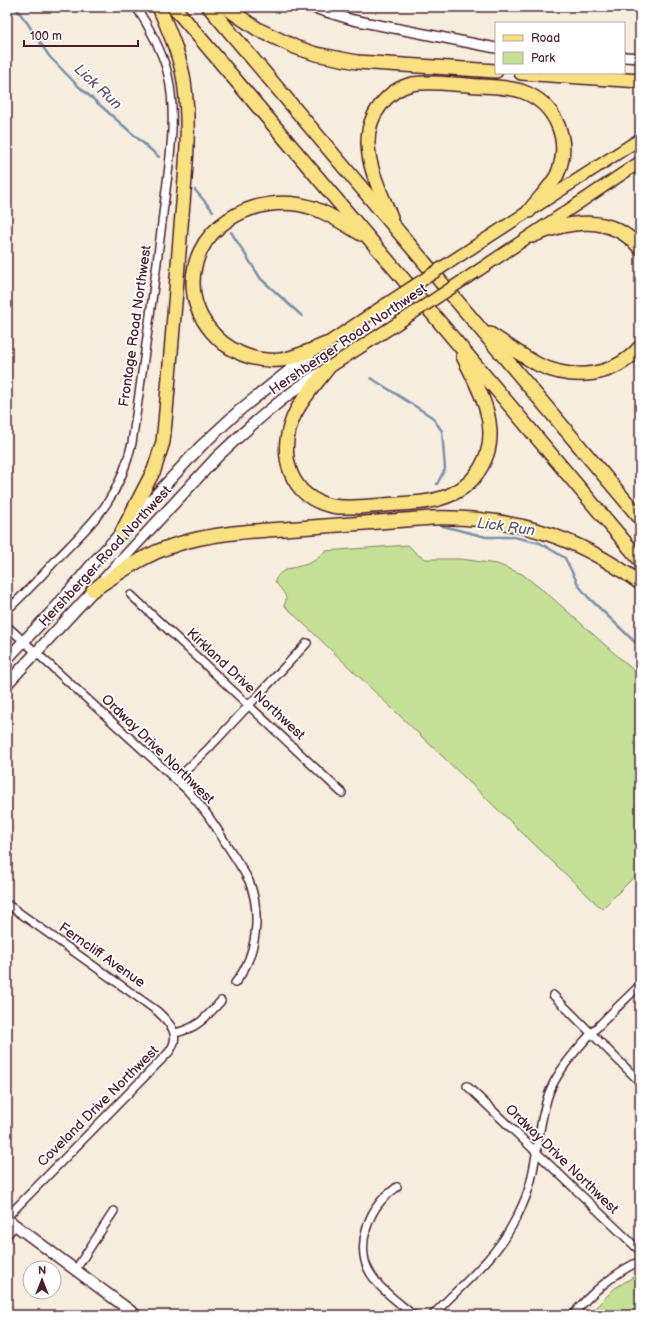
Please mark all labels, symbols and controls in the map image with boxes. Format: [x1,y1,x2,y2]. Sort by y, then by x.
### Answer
scale bar [24,22,138,48]
legend [495,22,625,74]
text: 100 m [30,29,62,44]
text: Road [531,31,560,46]
text: Park [531,51,555,66]
water label: Lick Run [70,60,126,114]
street label: Frontage Road Northwest [115,243,155,408]
street label: Hershberger Road Northwest [266,279,431,398]
street label: Hershberger Road Northwest [35,481,175,630]
water label: Lick Run [476,514,536,540]
street label: Kirkland Drive Northwest [183,625,309,744]
street label: Ordway Drive Northwest [98,691,219,808]
street label: Ferncliff Avenue [56,919,148,991]
street label: Coveland Drive Northwest [34,1041,163,1170]
street label: Ordway Drive Northwest [502,1101,623,1218]
north arrow [22,1260,62,1300]
text: N [38,1264,46,1277]

